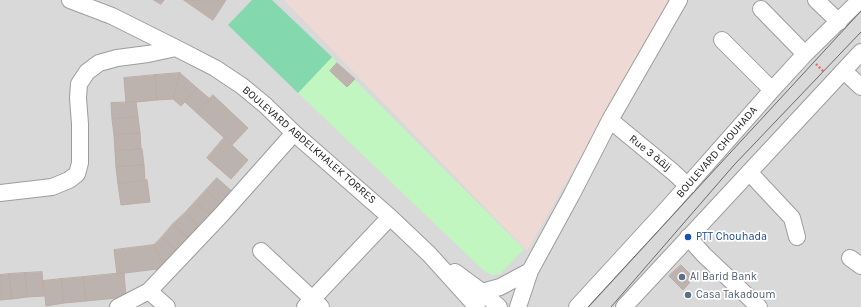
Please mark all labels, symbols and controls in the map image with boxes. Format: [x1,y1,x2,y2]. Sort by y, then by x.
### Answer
street label: BOULEVARD ABDELKHALEK TORRES [239,83,379,207]
street label: BOULEVARD CHOUHADA [674,104,760,200]
street label: Rue 3 زنقة [626,132,674,174]
place label: PTT Chouhada [696,230,767,244]
marker: PTT Chouhada [683,232,693,242]
place label: Al Barid Bank [690,270,757,284]
marker: Al Barid Bank [677,272,687,282]
place label: Casa Takadoum [696,288,776,302]
marker: Casa Takadoum [683,290,693,300]

